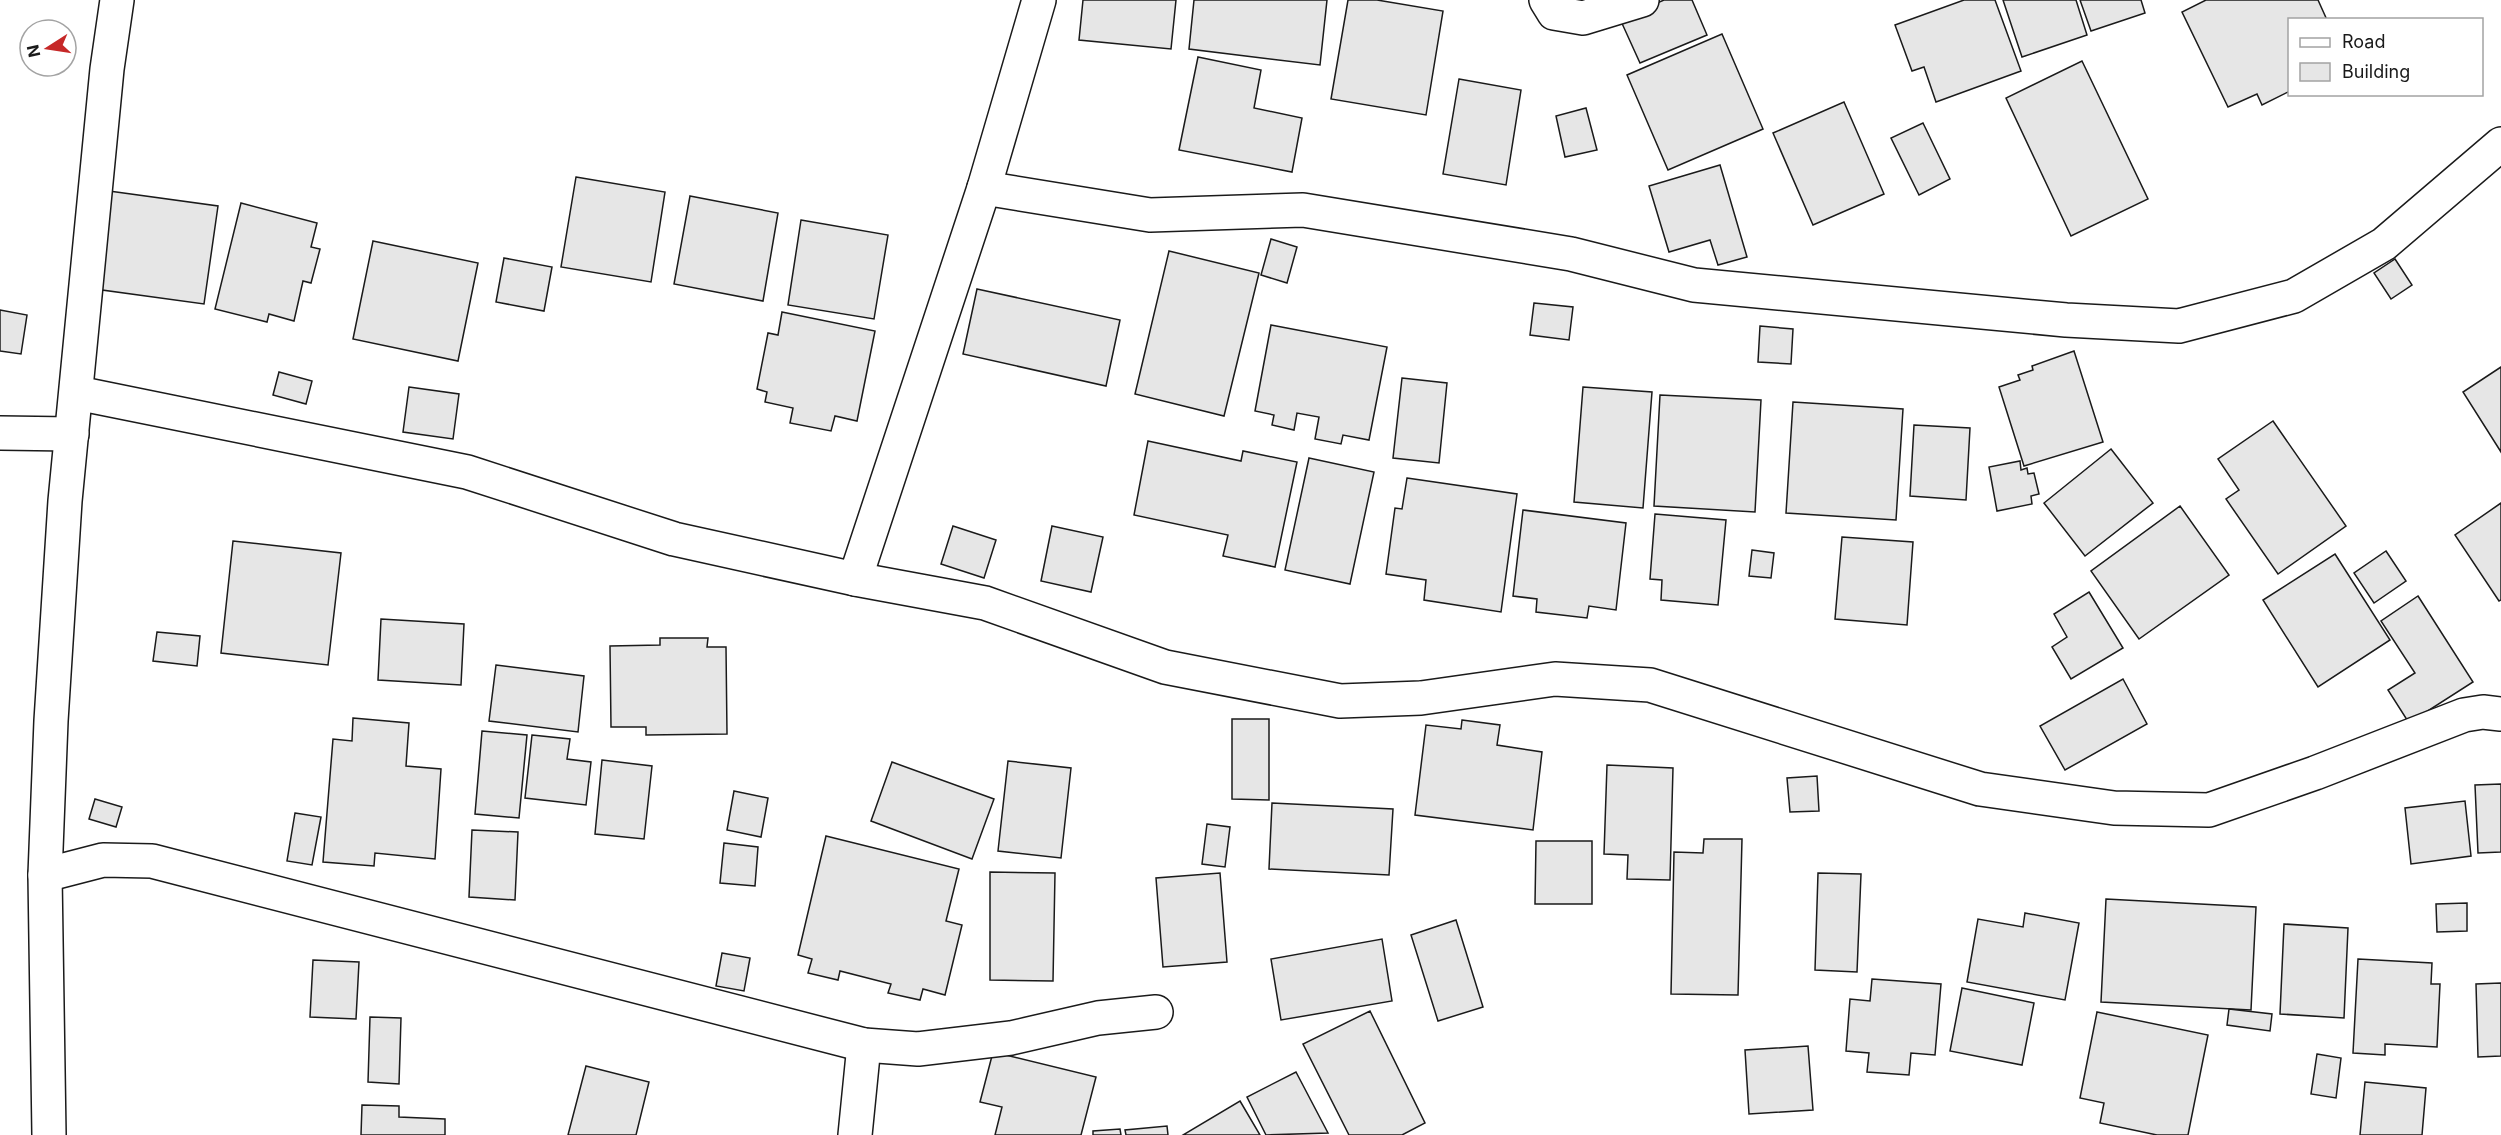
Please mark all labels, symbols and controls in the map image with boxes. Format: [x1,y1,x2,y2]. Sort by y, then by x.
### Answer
north arrow [18,18,78,78]
legend [2288,18,2483,96]
text: Road [2342,31,2385,52]
text: N [22,43,44,59]
text: Building [2342,61,2410,82]

